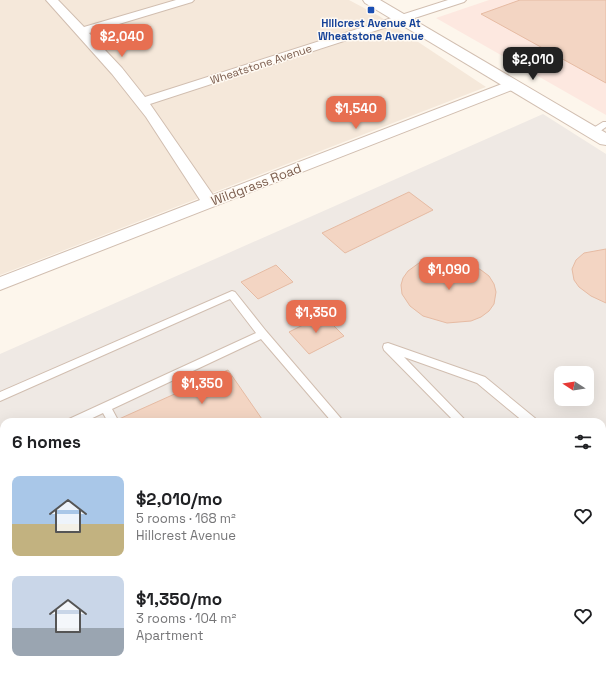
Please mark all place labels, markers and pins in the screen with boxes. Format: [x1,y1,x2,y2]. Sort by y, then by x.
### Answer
marker: Hillcrest Avenue At Wheatstone Avenue [366,5,376,15]
place label: Hillcrest Avenue At Wheatstone Avenue [318,16,424,43]
pin: $2,040 [89,24,155,58]
pin: $2,010 [500,47,566,81]
pin: $1,540 [323,96,389,130]
pin: $1,090 [416,257,482,291]
pin: $1,350 [283,300,349,334]
pin: $1,350 [169,371,235,405]

